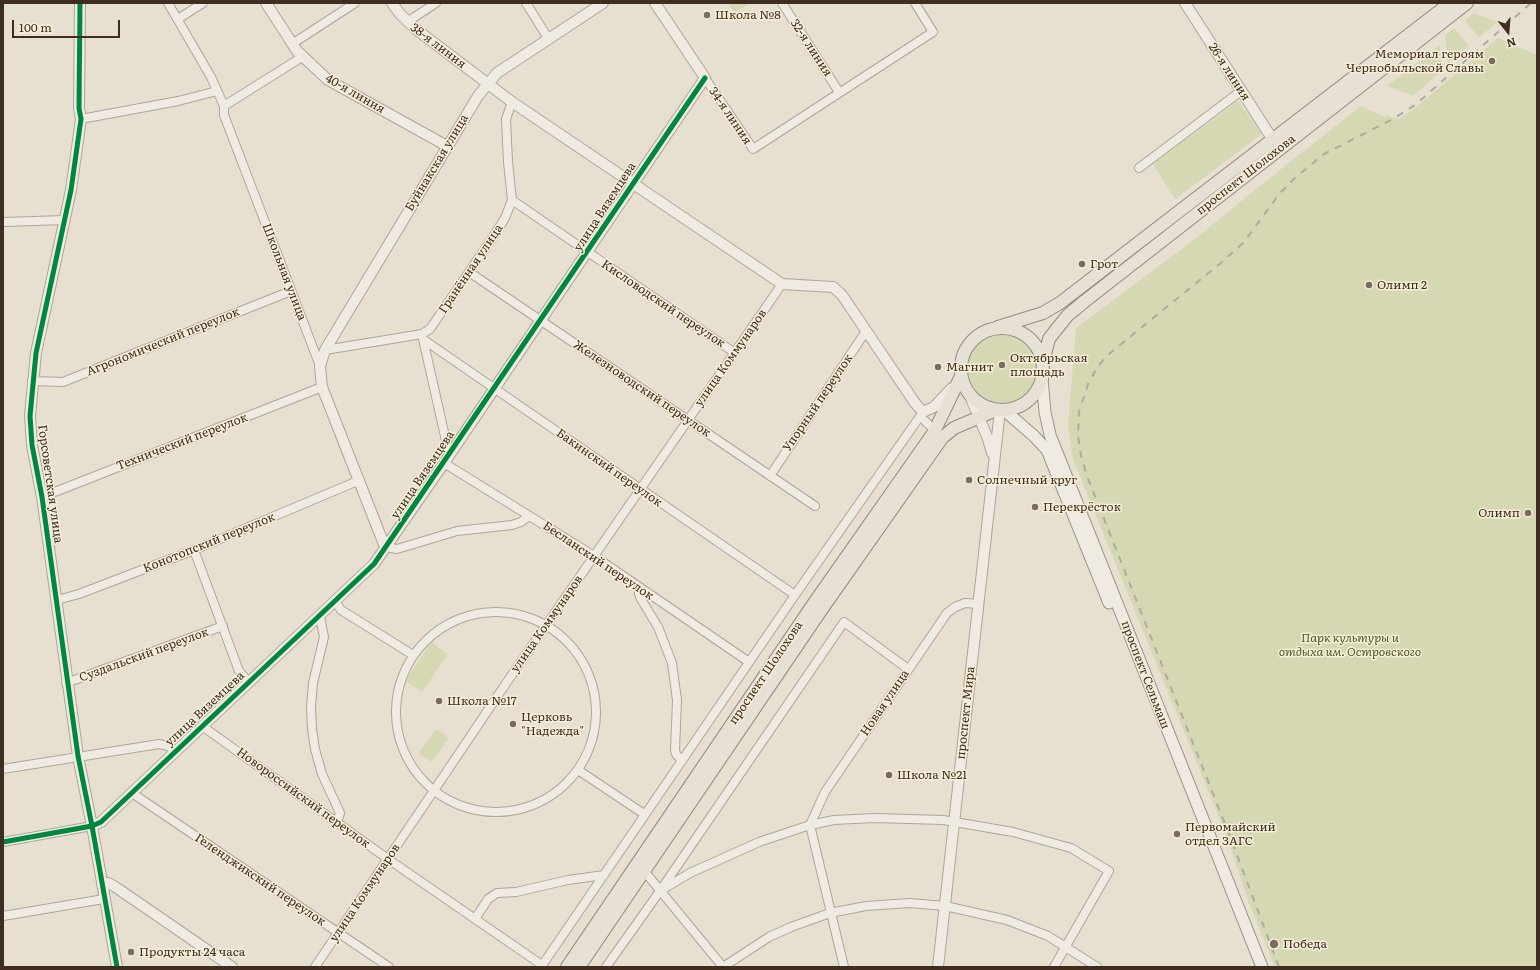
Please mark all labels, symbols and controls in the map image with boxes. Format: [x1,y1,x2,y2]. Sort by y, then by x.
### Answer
place label: Школа №8 [715,8,781,22]
marker: Школа №8 [702,10,712,20]
scale bar [14,12,122,38]
north arrow [1488,12,1528,52]
street label: 32-я линия [787,17,835,79]
text: 100 m [19,18,52,36]
street label: 38-я линия [407,20,469,72]
text: N [1505,34,1518,52]
street label: 26-я линия [1205,41,1253,103]
place label: Мемориал героям Чернобыльской Славы [1346,47,1484,75]
marker: Мемориал героям Чернобыльской Славы [1487,56,1497,66]
street label: 40-я линия [323,71,387,117]
street label: 34-я линия [706,85,754,147]
street label: Буйнакская улица [402,112,472,214]
street label: проспект Шолохова [1194,132,1298,218]
street label: улица Вяземцева [571,160,639,254]
street label: Школьная улица [259,221,309,323]
street label: Гранённая улица [436,222,506,316]
street label: Кисловодский переулок [598,257,728,351]
place label: Грот [1090,257,1118,271]
marker: Грот [1077,259,1087,269]
place label: Олимп 2 [1377,278,1427,292]
marker: Олимп 2 [1364,280,1374,290]
street label: Агрономический переулок [85,305,241,379]
street label: улица Коммунаров [692,307,770,409]
street label: Железноводский переулок [571,338,713,440]
place label: Октябрьская площадь [1010,351,1088,379]
street label: Упорный переулок [780,352,856,454]
place label: Магнит [946,360,994,374]
marker: Октябрьская площадь [997,360,1007,370]
marker: Магнит [933,362,943,372]
street label: Технический переулок [114,410,250,474]
street label: Горсоветская улица [35,424,65,544]
street label: Бакинский переулок [553,426,665,510]
street label: улица Вяземцева [388,428,458,522]
place label: Солнечный круг [977,473,1077,487]
marker: Солнечный круг [964,475,974,485]
place label: Перекрёсток [1043,500,1121,514]
marker: Перекрёсток [1030,502,1040,512]
place label: Олимп [1478,506,1520,520]
marker: Олимп [1523,508,1533,518]
street label: Конотопский переулок [141,510,277,576]
street label: Бесланский переулок [540,519,656,603]
street label: улица Коммунаров [508,573,586,675]
street label: проспект Шолохова [726,619,806,727]
street label: проспект Сельмаш [1118,619,1172,731]
street label: Суздальский переулок [77,625,211,685]
park label: Парк культуры и отдыха им. Островского [1279,631,1421,659]
street label: проспект Мира [954,666,978,760]
street label: Новая улица [858,667,912,739]
street label: улица Вяземцева [162,669,248,749]
place label: Школа №17 [447,694,517,708]
marker: Школа №17 [434,696,444,706]
place label: Церковь "Надежда" [521,710,584,738]
marker: Церковь "Надежда" [508,719,518,729]
street label: Новороссийский переулок [234,745,372,851]
place label: Школа №21 [897,768,967,782]
marker: Школа №21 [884,770,894,780]
place label: Первомайский отдел ЗАГС [1185,820,1276,848]
marker: Первомайский отдел ЗАГС [1172,829,1182,839]
street label: Геленджикский переулок [192,831,328,929]
street label: улица Коммунаров [327,841,403,945]
place label: Победа [1283,937,1327,951]
marker: Победа [1268,938,1280,950]
place label: Продукты 24 часа [139,945,245,959]
marker: Продукты 24 часа [126,947,136,957]

